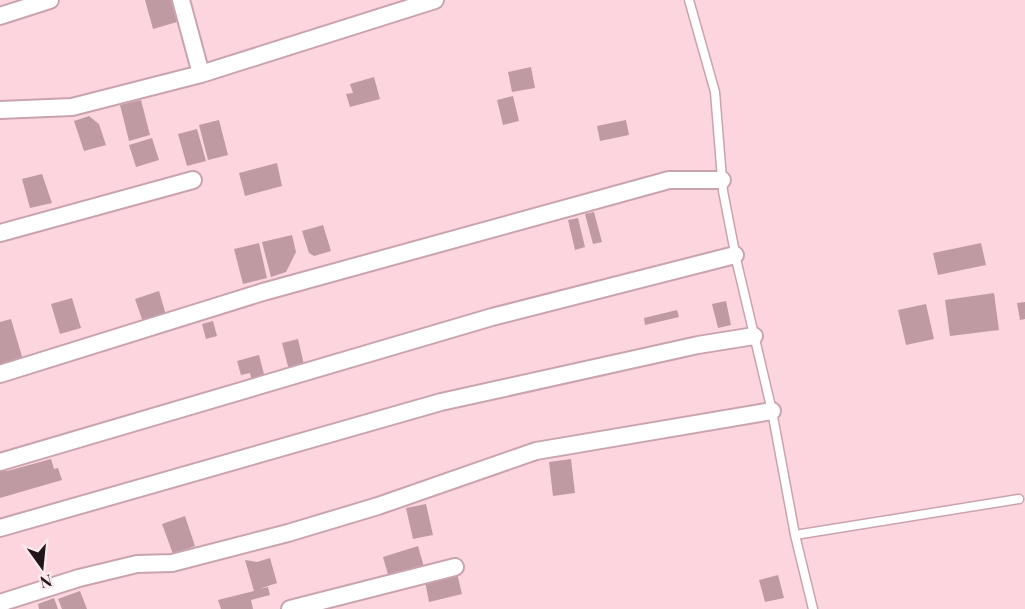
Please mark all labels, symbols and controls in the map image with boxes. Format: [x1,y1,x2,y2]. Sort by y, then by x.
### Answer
north arrow [12,537,72,597]
text: N [37,570,54,594]

